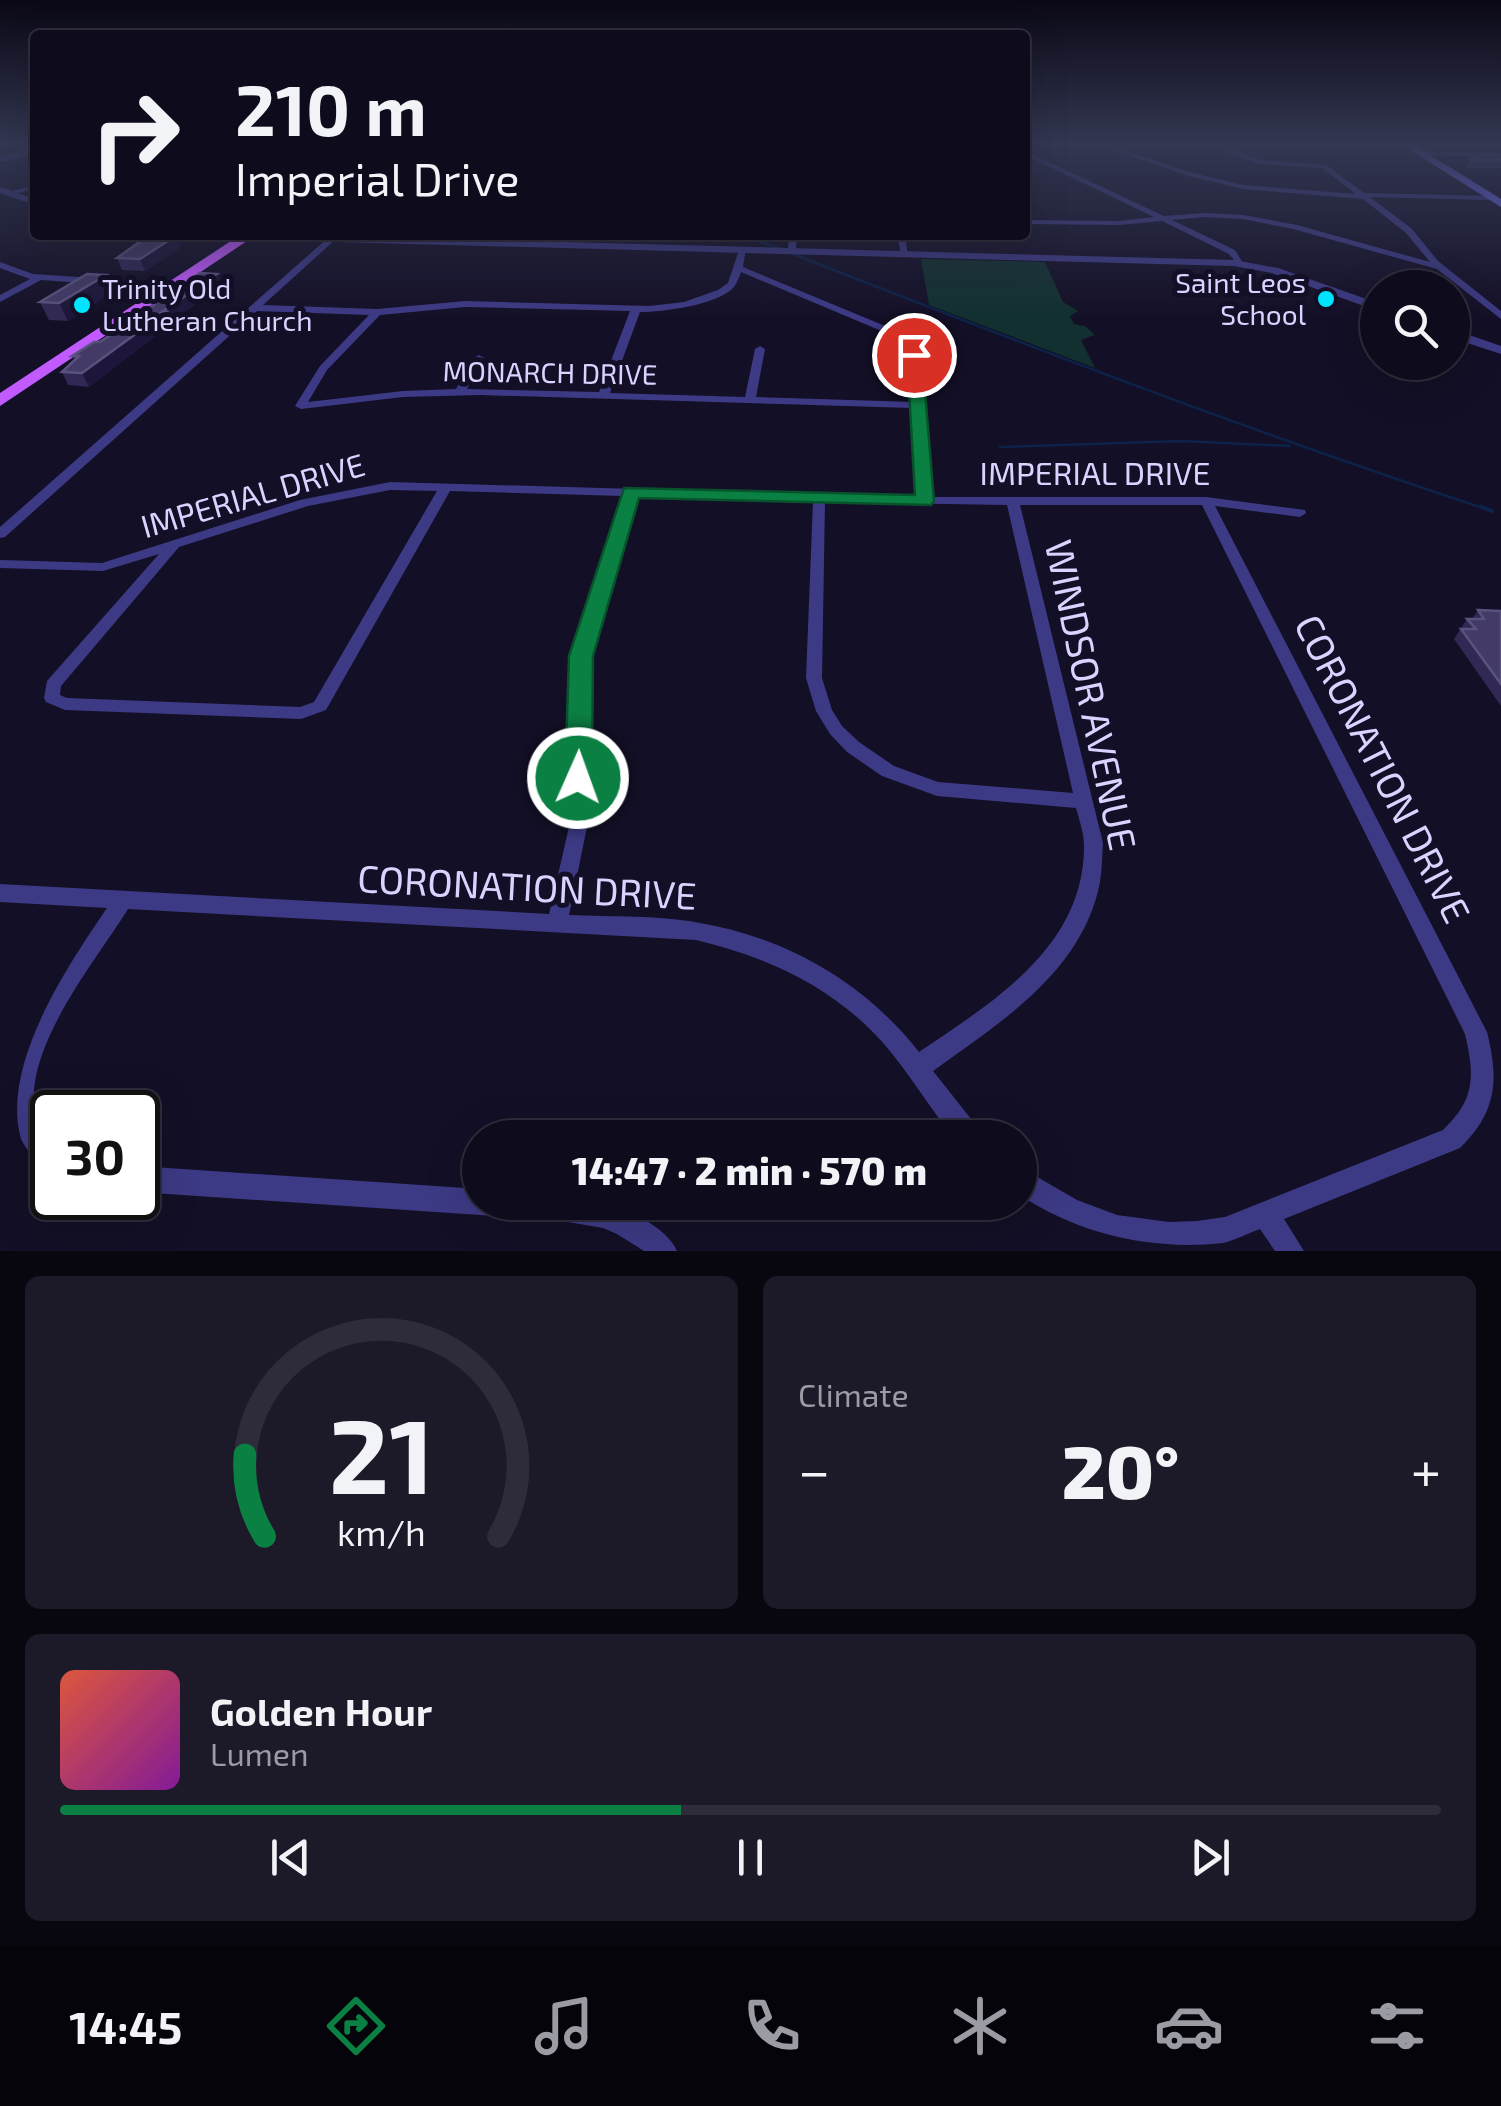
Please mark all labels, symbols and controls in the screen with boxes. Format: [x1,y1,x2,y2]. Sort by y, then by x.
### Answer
text: 210 m [235,66,427,150]
icon: right [70,70,200,200]
text: Imperial Drive [235,151,520,205]
place label: Saint Leos School [1175,265,1307,331]
map controls [1360,270,1470,380]
button: search [1360,270,1470,380]
place label: Trinity Old Lutheran Church [102,271,312,337]
marker: Saint Leos School [1315,288,1337,310]
marker: Trinity Old Lutheran Church [71,294,93,316]
pin [872,313,957,398]
icon: arrive [887,328,942,383]
street label: MONARCH DRIVE [442,353,658,391]
street label: IMPERIAL DRIVE [136,444,369,544]
street label: IMPERIAL DRIVE [980,453,1210,491]
street label: WINDSOR AVENUE [1037,535,1147,854]
street label: CORONATION DRIVE [1286,606,1481,930]
position arrow [526,726,630,830]
street label: CORONATION DRIVE [356,854,698,918]
speed limit sign: 30 [30,1090,160,1220]
text: 14:47 · 2 min · 570 m [572,1147,927,1193]
text: Climate [798,1375,909,1413]
text: 21 [329,1390,434,1515]
text: 20° [1062,1424,1179,1514]
text: − [798,1436,830,1502]
text: + [1411,1436,1441,1502]
text: km/h [337,1510,426,1553]
text: Golden Hour [210,1688,432,1734]
text: Lumen [210,1734,309,1772]
icon: previous [263,1830,318,1885]
icon: pause [723,1830,778,1885]
icon: next [1183,1830,1238,1885]
icon: directions [321,1991,391,2061]
icon: music [529,1991,599,2061]
icon: phone [737,1991,807,2061]
icon: climate [945,1991,1015,2061]
icon: car [1154,1991,1224,2061]
icon: filters [1362,1991,1432,2061]
text: 14:45 [69,1999,182,2053]

